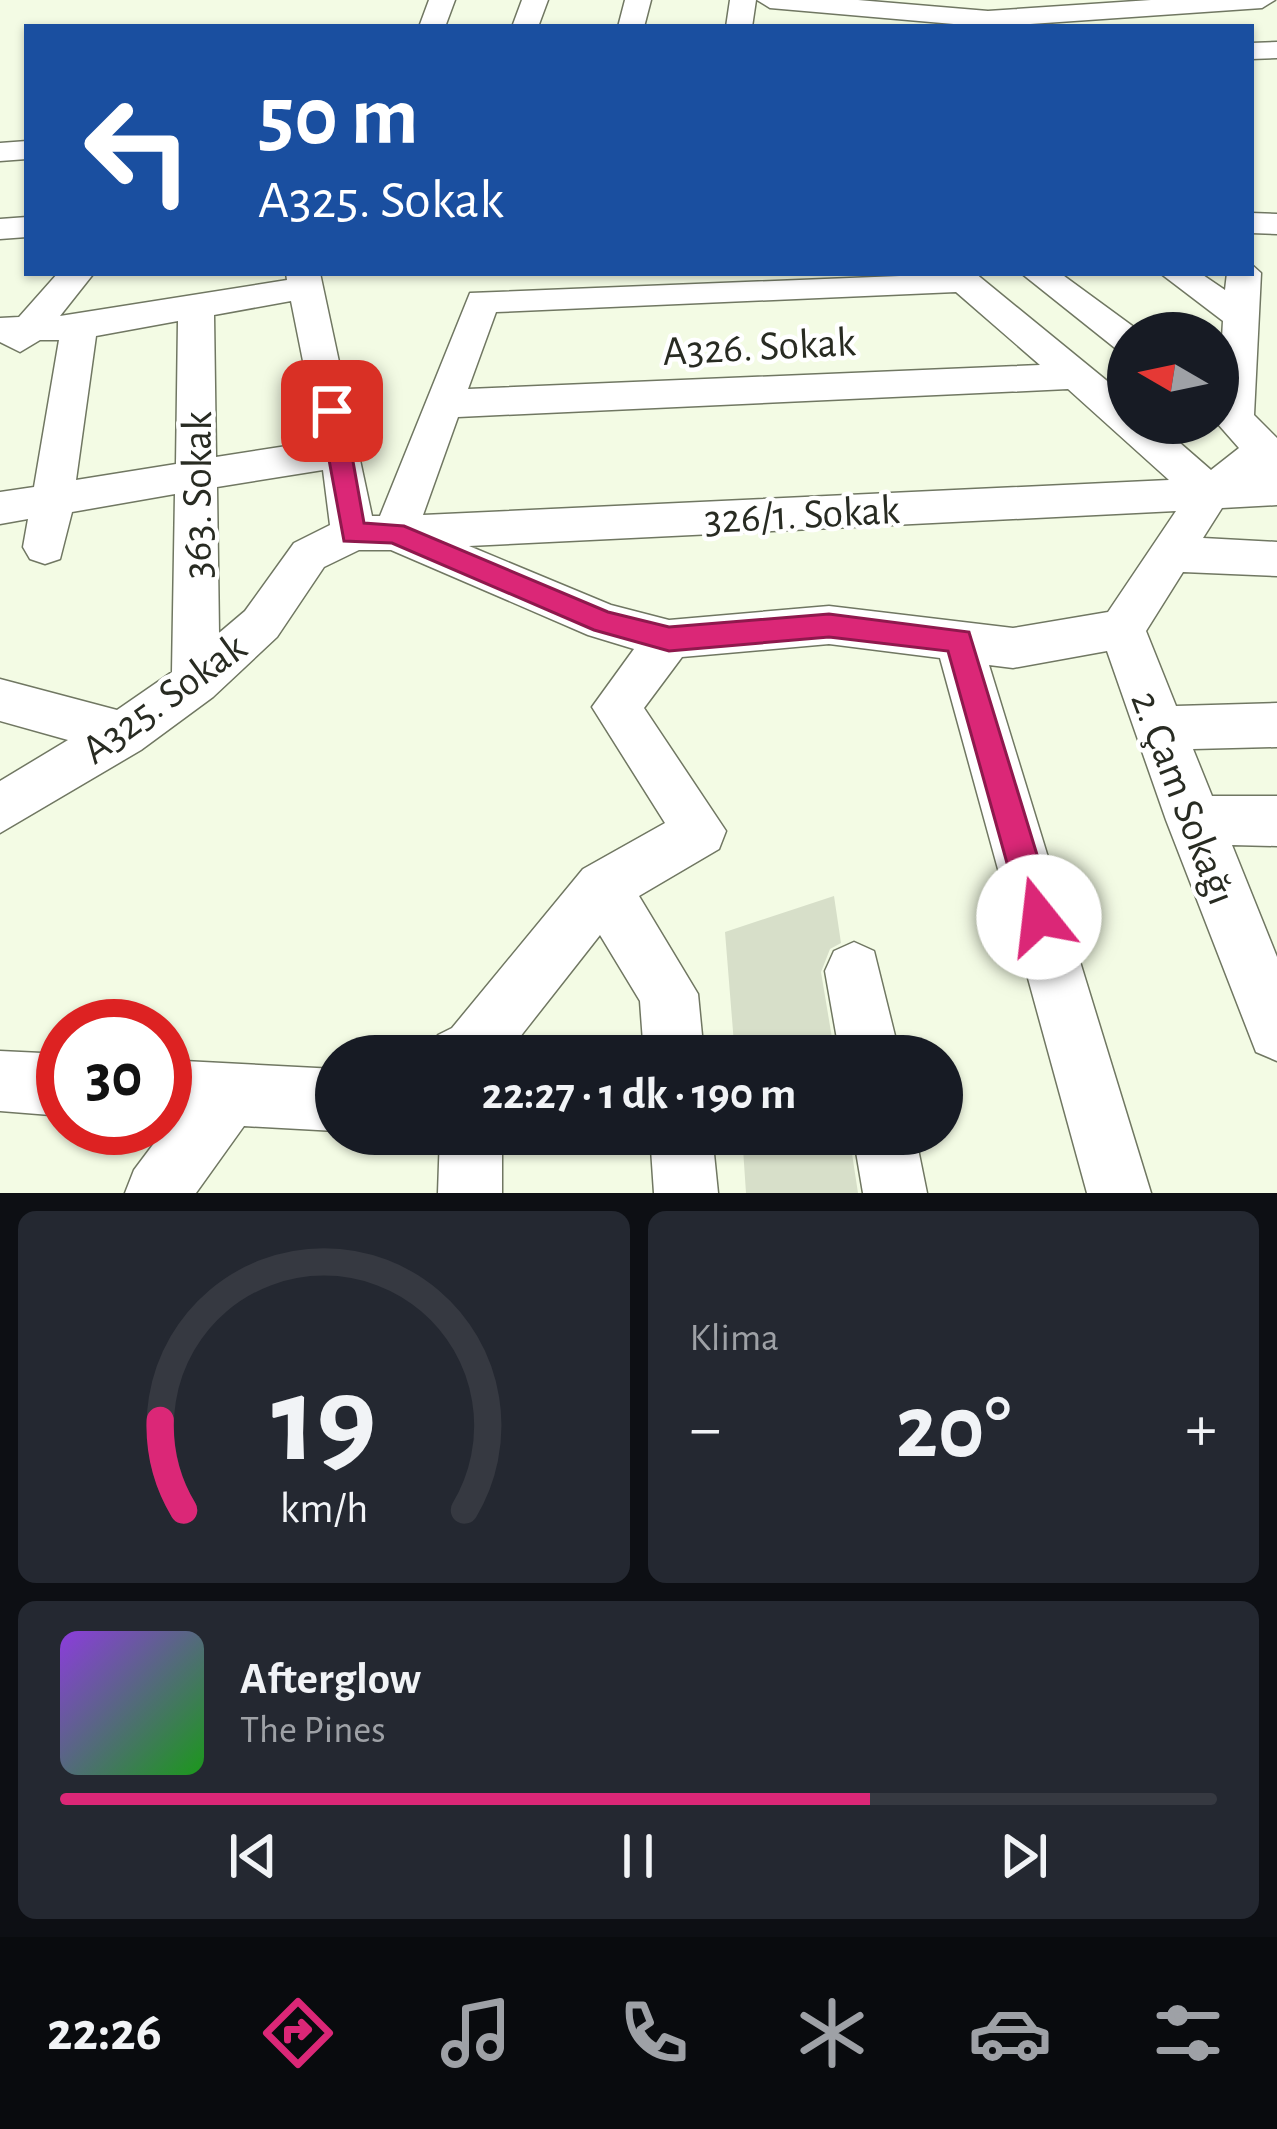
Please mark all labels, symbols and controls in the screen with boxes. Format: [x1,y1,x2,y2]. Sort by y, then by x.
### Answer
icon: left [60,72,216,228]
text: 50 m [258,76,419,160]
text: A325. Sokak [258,174,504,228]
north arrow [1107,312,1239,444]
map controls [1107,312,1239,444]
street label: A326. Sokak [661,321,857,373]
pin [281,360,383,462]
icon: arrive [299,378,365,444]
street label: 363. Sokak [177,411,219,579]
street label: 326/1. Sokak [703,489,901,541]
street label: A325. Sokak [74,625,254,772]
street label: 2. Çam Sokağı [1123,685,1243,910]
position arrow [976,854,1102,980]
speed limit sign: 30 [36,999,192,1155]
text: 22:27 · 1 dk · 190 m [482,1072,796,1117]
text: Klima [690,1319,779,1358]
text: 19 [271,1359,376,1484]
text: 20° [895,1384,1011,1474]
text: − [690,1396,721,1462]
text: + [1185,1396,1217,1462]
text: km/h [280,1488,368,1531]
text: Afterglow [240,1657,421,1702]
text: The Pines [240,1711,386,1750]
icon: previous [220,1823,286,1889]
icon: pause [605,1823,671,1889]
icon: next [991,1823,1057,1889]
icon: directions [256,1991,340,2075]
icon: music [434,1991,518,2075]
icon: phone [612,1991,696,2075]
icon: climate [790,1991,874,2075]
icon: car [968,1991,1052,2075]
icon: filters [1146,1991,1230,2075]
text: 22:26 [47,2006,162,2060]

